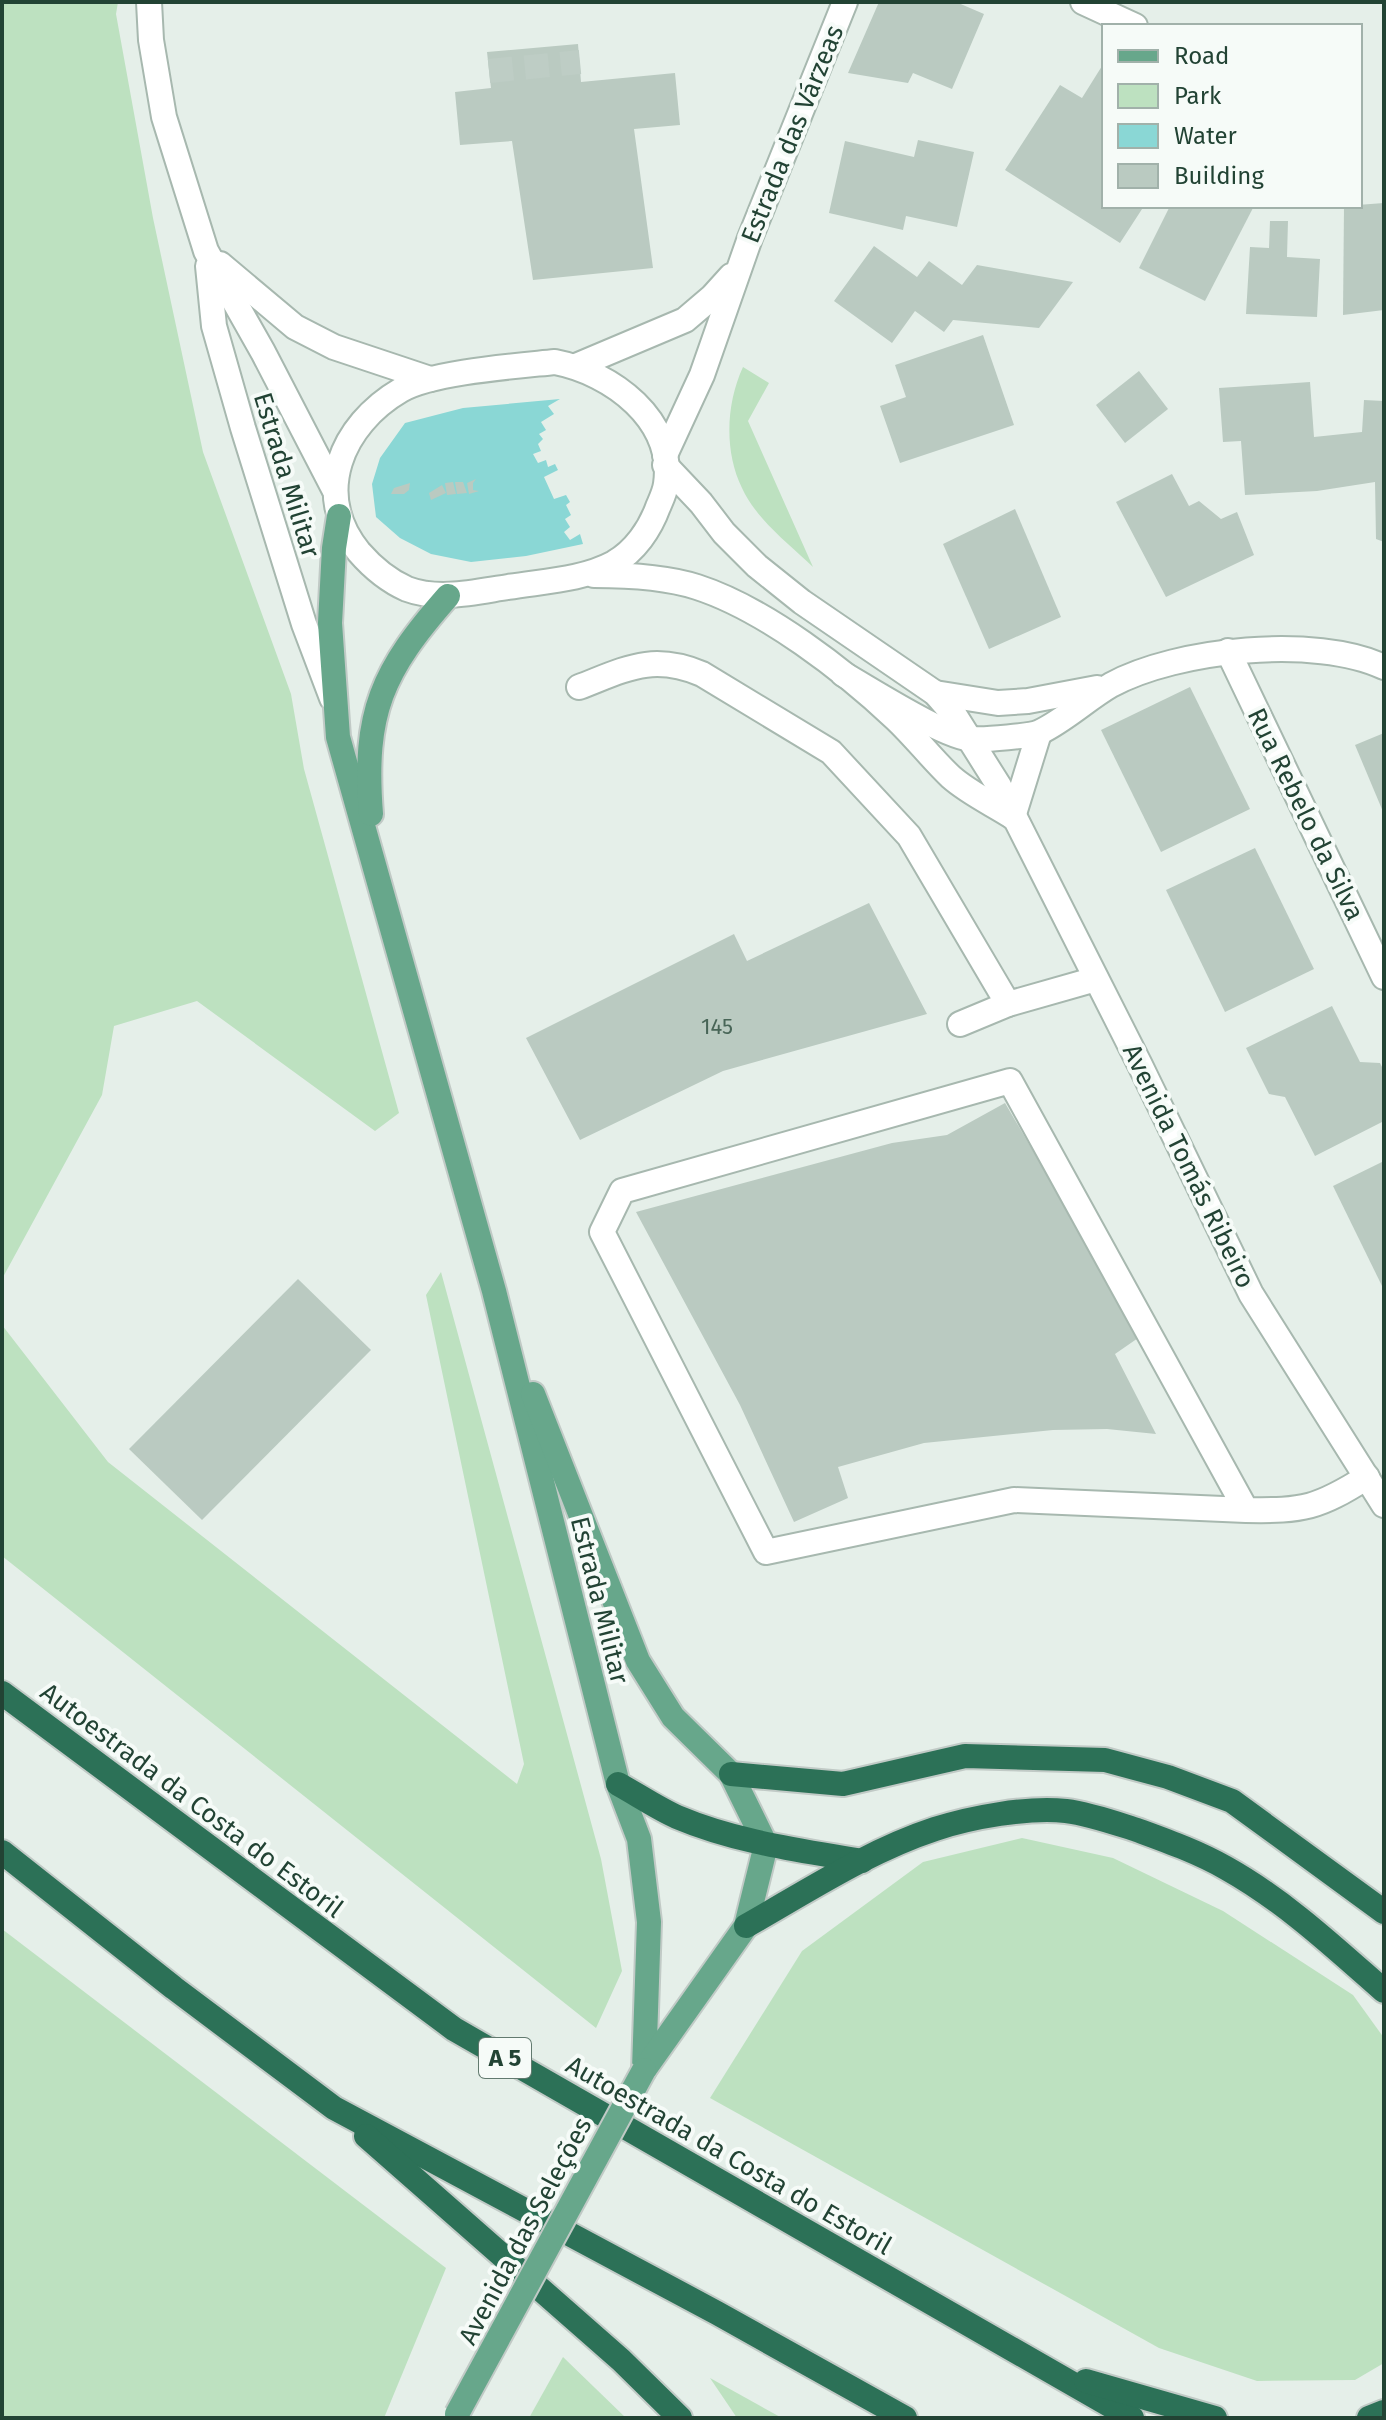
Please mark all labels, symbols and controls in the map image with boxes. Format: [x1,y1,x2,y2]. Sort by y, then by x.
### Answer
street label: Estrada das Várzeas [735,21,850,248]
legend [1102,24,1362,208]
text: Road [1174,42,1229,70]
text: Park [1174,82,1222,110]
text: Water [1174,122,1238,150]
text: Building [1174,162,1264,190]
street label: Estrada Militar [247,389,326,561]
street label: Rua Rebelo da Silva [1241,703,1370,926]
house number: 145 [701,1013,733,1040]
street label: Avenida Tomás Ribeiro [1116,1039,1261,1293]
street label: Estrada Militar [564,1513,635,1687]
street label: Autoestrada da Costa do Estoril [34,1676,349,1925]
road number: A 5 [479,2038,531,2078]
street label: Autoestrada da Costa do Estoril [560,2049,897,2262]
street label: Avenida das Seleções [452,2112,598,2350]

